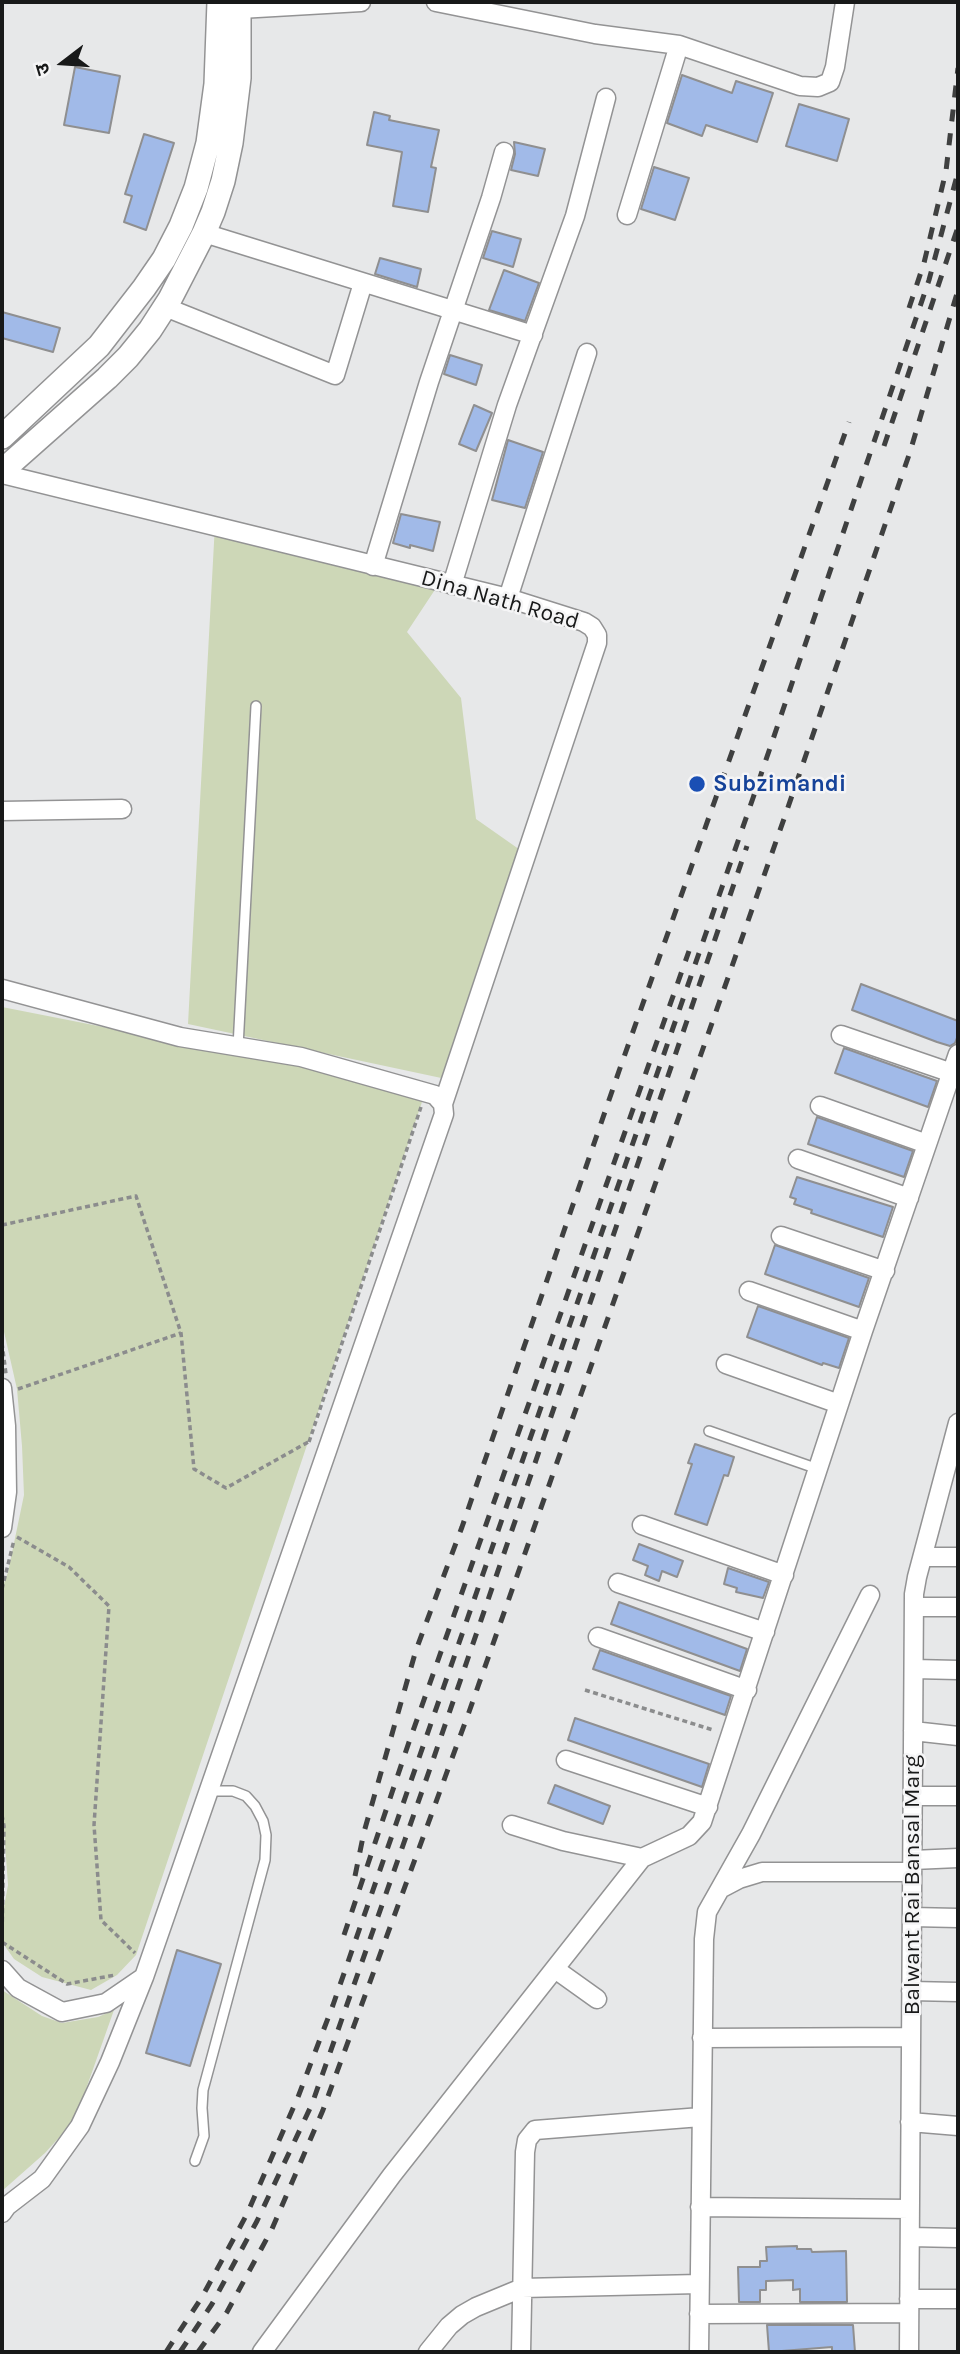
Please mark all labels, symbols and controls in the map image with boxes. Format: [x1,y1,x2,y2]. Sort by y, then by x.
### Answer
north arrow [28,28,98,98]
text: उ [31,61,55,78]
street label: Dina Nath Road [418,564,582,636]
place label: Subzimandi [713,770,846,798]
marker: Subzimandi [687,774,707,794]
street label: Balwant Rai Bansal Marg [898,1755,926,2015]

